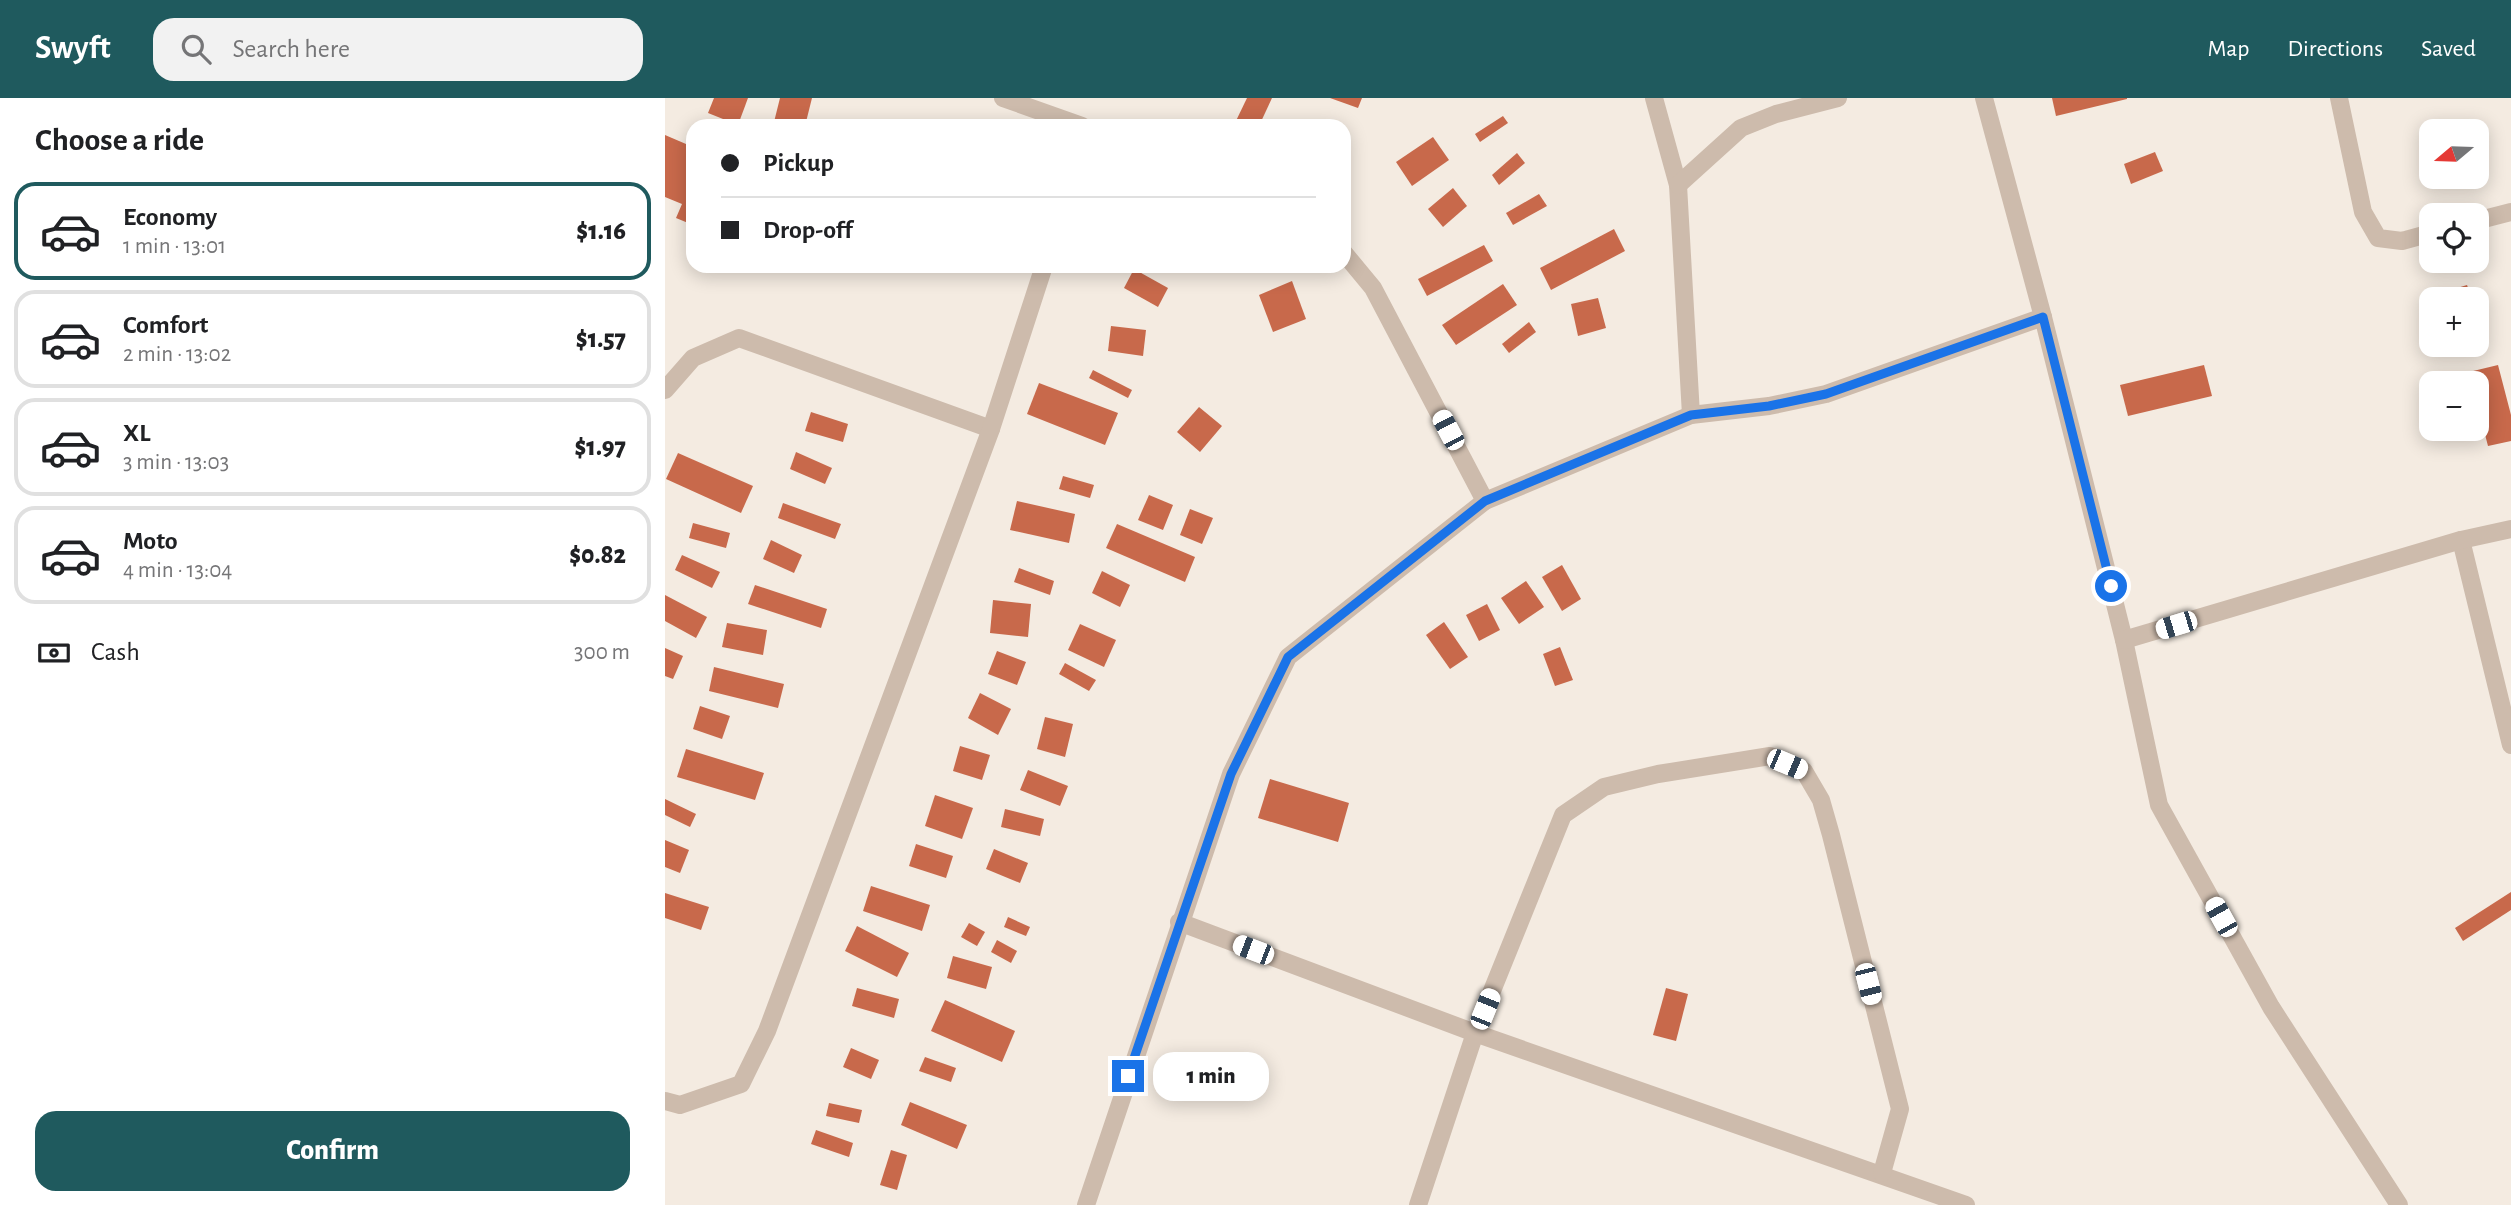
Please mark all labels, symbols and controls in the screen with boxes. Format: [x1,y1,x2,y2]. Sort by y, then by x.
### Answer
search box [153,18,643,81]
icon: search [177,30,215,68]
text: Swyft [35,32,111,65]
text: Search here [233,36,350,62]
text: Map [2207,37,2249,61]
text: Directions [2287,37,2383,61]
text: Saved [2421,37,2476,61]
north arrow [2419,119,2489,189]
map controls [2419,119,2489,441]
text: Choose a ride [35,124,204,156]
text: Pickup [763,150,834,176]
icon: car [39,200,102,263]
button: locate [2419,203,2489,273]
text: Economy [123,204,217,230]
text: Drop-off [763,217,852,243]
text: $1.16 [576,218,626,244]
text: 1 min · 13:01 [123,235,226,258]
button: + [2419,287,2489,357]
icon: car [39,308,102,371]
text: Comfort [123,312,208,338]
text: $1.57 [576,326,626,352]
text: 2 min · 13:02 [123,343,231,366]
button: − [2419,371,2489,441]
car [1429,407,1468,453]
icon: car [39,416,102,479]
text: XL [123,420,150,446]
text: $1.97 [574,434,626,460]
text: 3 min · 13:03 [123,451,229,474]
icon: car [39,524,102,587]
text: Moto [123,528,178,554]
text: $0.82 [569,542,626,568]
text: 4 min · 13:04 [123,559,232,582]
route start [2095,570,2127,602]
car [2153,609,2200,641]
icon: cash [35,634,73,672]
text: Cash [91,639,140,665]
text: 300 m [574,641,630,664]
car [1764,746,1811,782]
car [2202,894,2241,940]
car [1230,933,1277,967]
car [1853,961,1884,1007]
car [1468,986,1503,1032]
callout: 1 min [1153,1052,1268,1100]
route end [1112,1060,1144,1092]
text: 1 min [1187,1065,1235,1088]
button: Confirm [35,1111,630,1191]

